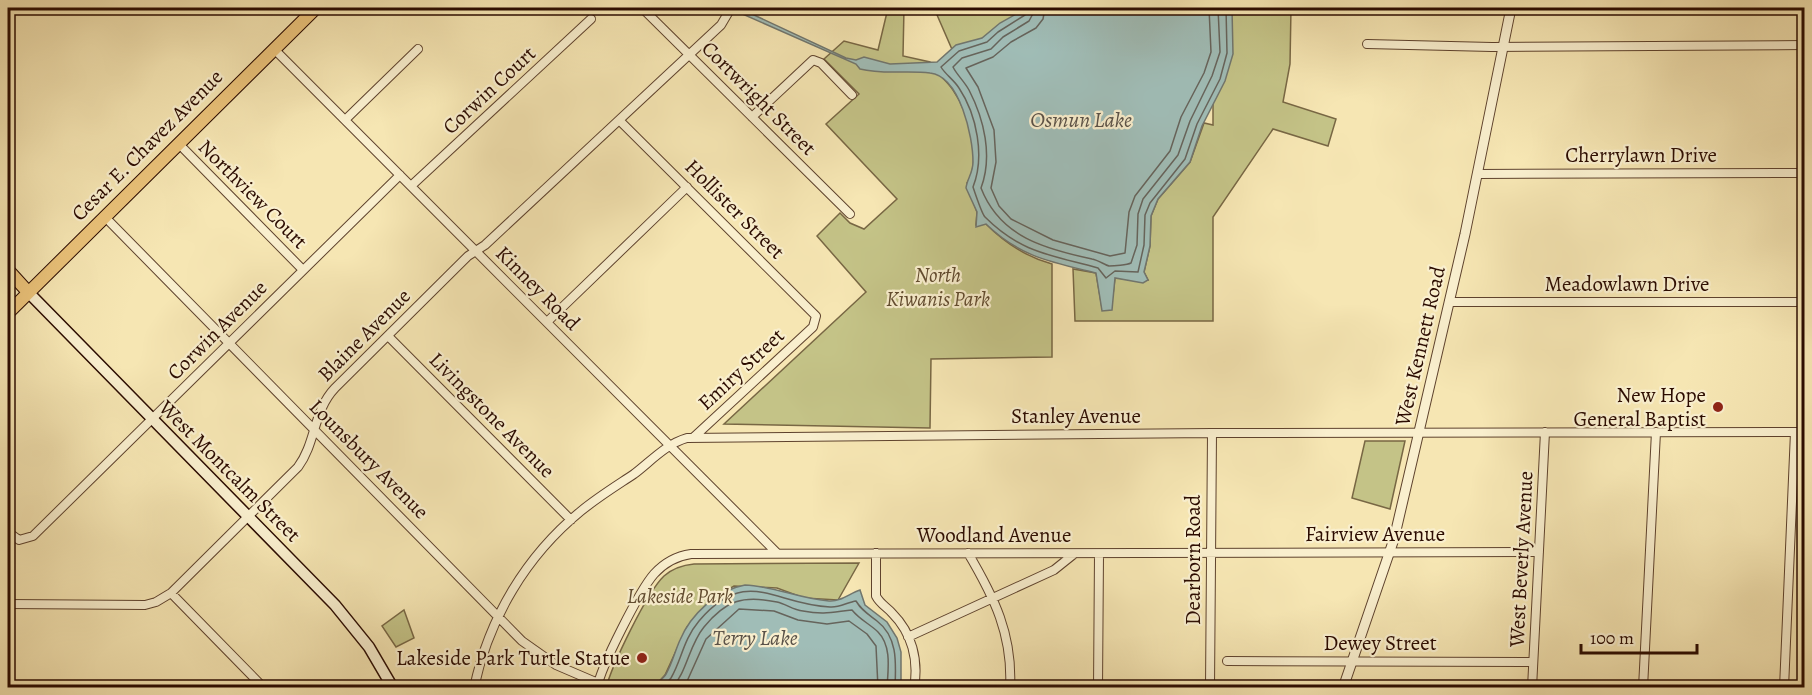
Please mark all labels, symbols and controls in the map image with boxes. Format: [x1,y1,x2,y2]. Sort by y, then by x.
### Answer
street label: Cortwright Street [696,35,822,161]
street label: Corwin Court [437,40,542,140]
street label: Cesar E. Chavez Avenue [65,63,229,227]
water label: Osmun Lake [1030,105,1132,135]
street label: Northview Court [192,133,314,255]
street label: Cherrylawn Drive [1565,141,1717,169]
street label: Hollister Street [679,153,791,265]
street label: Kinney Road [490,240,587,337]
park label: North Kiwanis Park [886,261,990,313]
street label: West Kennett Road [1388,263,1452,430]
street label: Meadowlawn Drive [1545,270,1709,298]
street label: Corwin Avenue [161,274,273,386]
street label: Blaine Avenue [311,282,417,388]
street label: Emiry Street [692,322,790,416]
street label: Livingstone Avenue [423,346,561,484]
place label: New Hope General Baptist [1574,381,1706,433]
street label: West Montcalm Street [152,393,307,548]
street label: Lounsbury Avenue [303,393,435,525]
marker: New Hope General Baptist [1711,400,1725,414]
street label: Stanley Avenue [1011,402,1141,430]
street label: West Beverly Avenue [1502,470,1540,649]
street label: Dearborn Road [1179,494,1207,625]
street label: Fairview Avenue [1305,520,1445,548]
street label: Woodland Avenue [916,521,1071,549]
park label: Lakeside Park [627,582,733,610]
scale bar [1581,617,1696,655]
water label: Terry Lake [712,623,798,653]
text: 100 m [1590,626,1634,650]
street label: Dewey Street [1323,629,1437,657]
place label: Lakeside Park Turtle Statue [396,644,630,672]
marker: Lakeside Park Turtle Statue [635,651,649,665]

